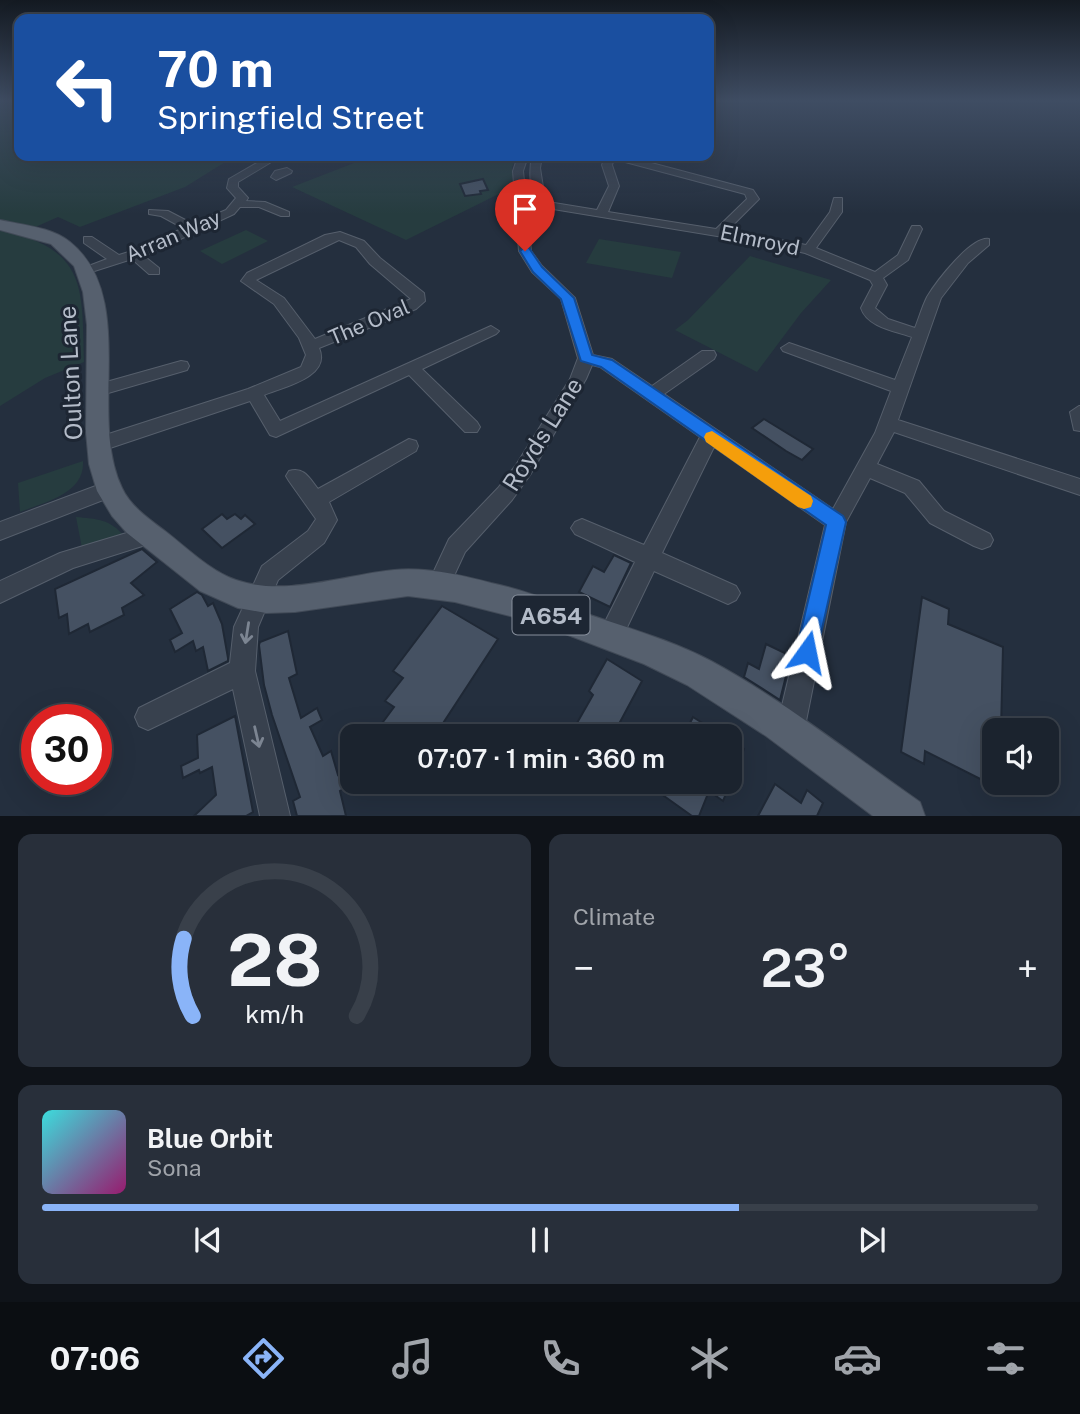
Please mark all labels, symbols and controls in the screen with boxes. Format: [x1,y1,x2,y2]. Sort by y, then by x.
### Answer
text: 70 m [157,40,274,98]
icon: left [42,42,133,133]
text: Springfield Street [157,99,425,136]
pin [495,179,555,251]
icon: arrive [506,190,544,228]
street label: Arran Way [122,205,224,267]
street label: Elmroyd [718,219,802,261]
street label: The Oval [325,294,413,350]
street label: Oulton Lane [52,305,88,441]
street label: Royds Lane [496,372,588,496]
road number: A654 [512,596,590,635]
position arrow [770,615,844,689]
one-way arrow [240,621,253,644]
speed limit sign: 30 [21,704,112,795]
map controls [982,718,1059,795]
button: sound [982,718,1059,795]
one-way arrow [251,725,265,748]
text: 07:07 · 1 min · 360 m [417,743,665,774]
text: Climate [573,903,655,930]
text: 28 [227,918,322,1003]
text: 23° [760,938,851,999]
text: − [573,946,594,991]
text: + [1017,946,1038,991]
text: km/h [245,999,304,1029]
text: Blue Orbit [147,1123,273,1154]
text: Sona [147,1154,201,1181]
icon: previous [189,1221,227,1259]
icon: pause [521,1221,559,1259]
icon: next [853,1221,891,1259]
icon: directions [239,1334,288,1383]
icon: music [388,1334,437,1383]
icon: phone [536,1334,585,1383]
icon: climate [685,1334,734,1383]
icon: car [833,1334,882,1383]
icon: filters [981,1334,1030,1383]
text: 07:06 [50,1340,140,1377]

